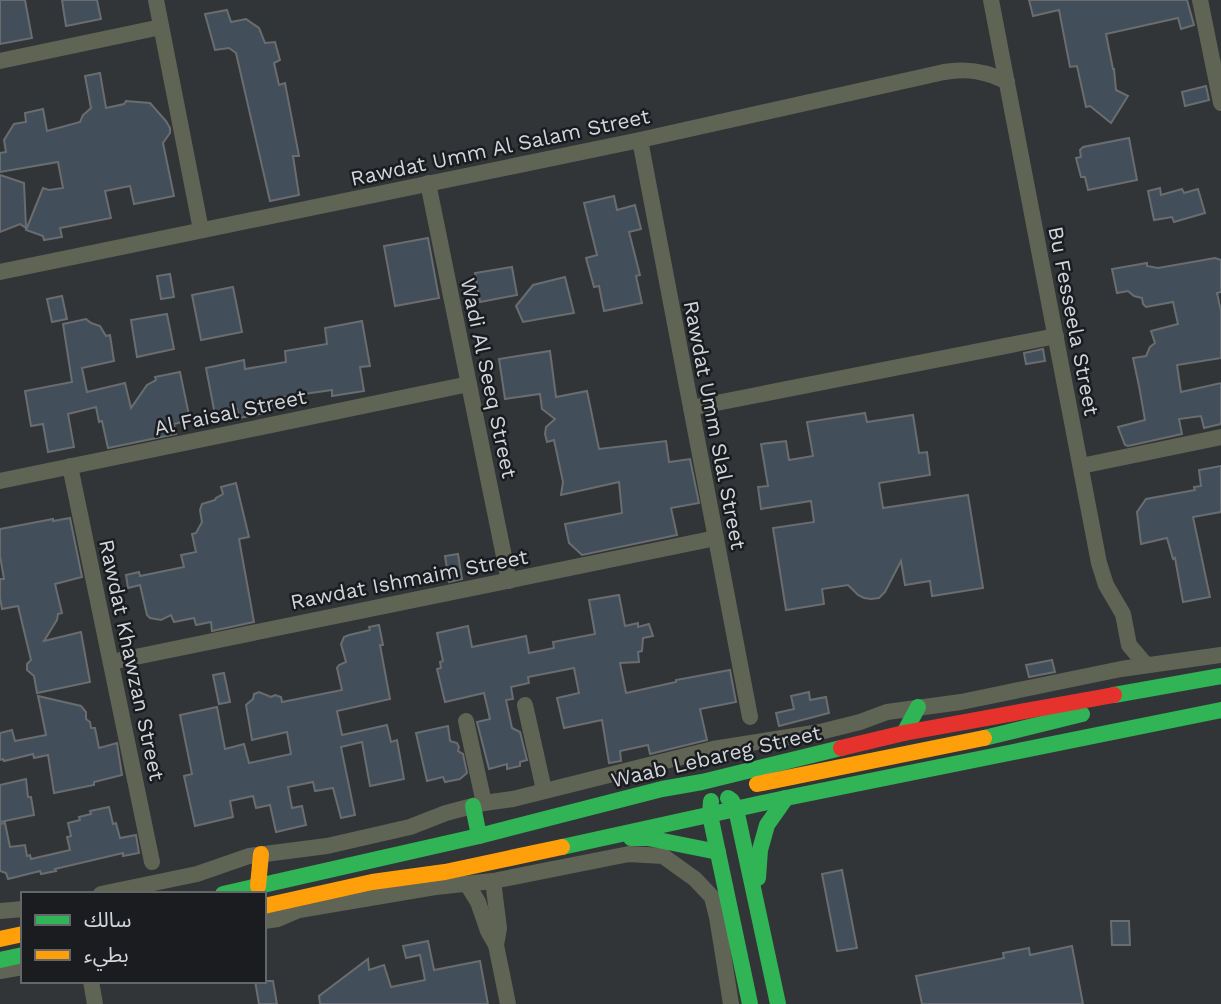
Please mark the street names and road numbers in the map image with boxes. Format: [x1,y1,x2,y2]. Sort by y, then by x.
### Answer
street label: Rawdat Umm Al Salam Street [348,103,652,191]
street label: Bu Fesseela Street [1043,224,1105,418]
street label: Wadi Al Seeq Street [456,276,523,481]
street label: Rawdat Umm Slal Street [679,298,751,552]
street label: Al Faisal Street [152,384,309,440]
street label: Rawdat Khawzan Street [94,537,170,783]
street label: Rawdat Ishmaim Street [288,544,530,614]
street label: Waab Lebareg Street [609,720,824,792]

